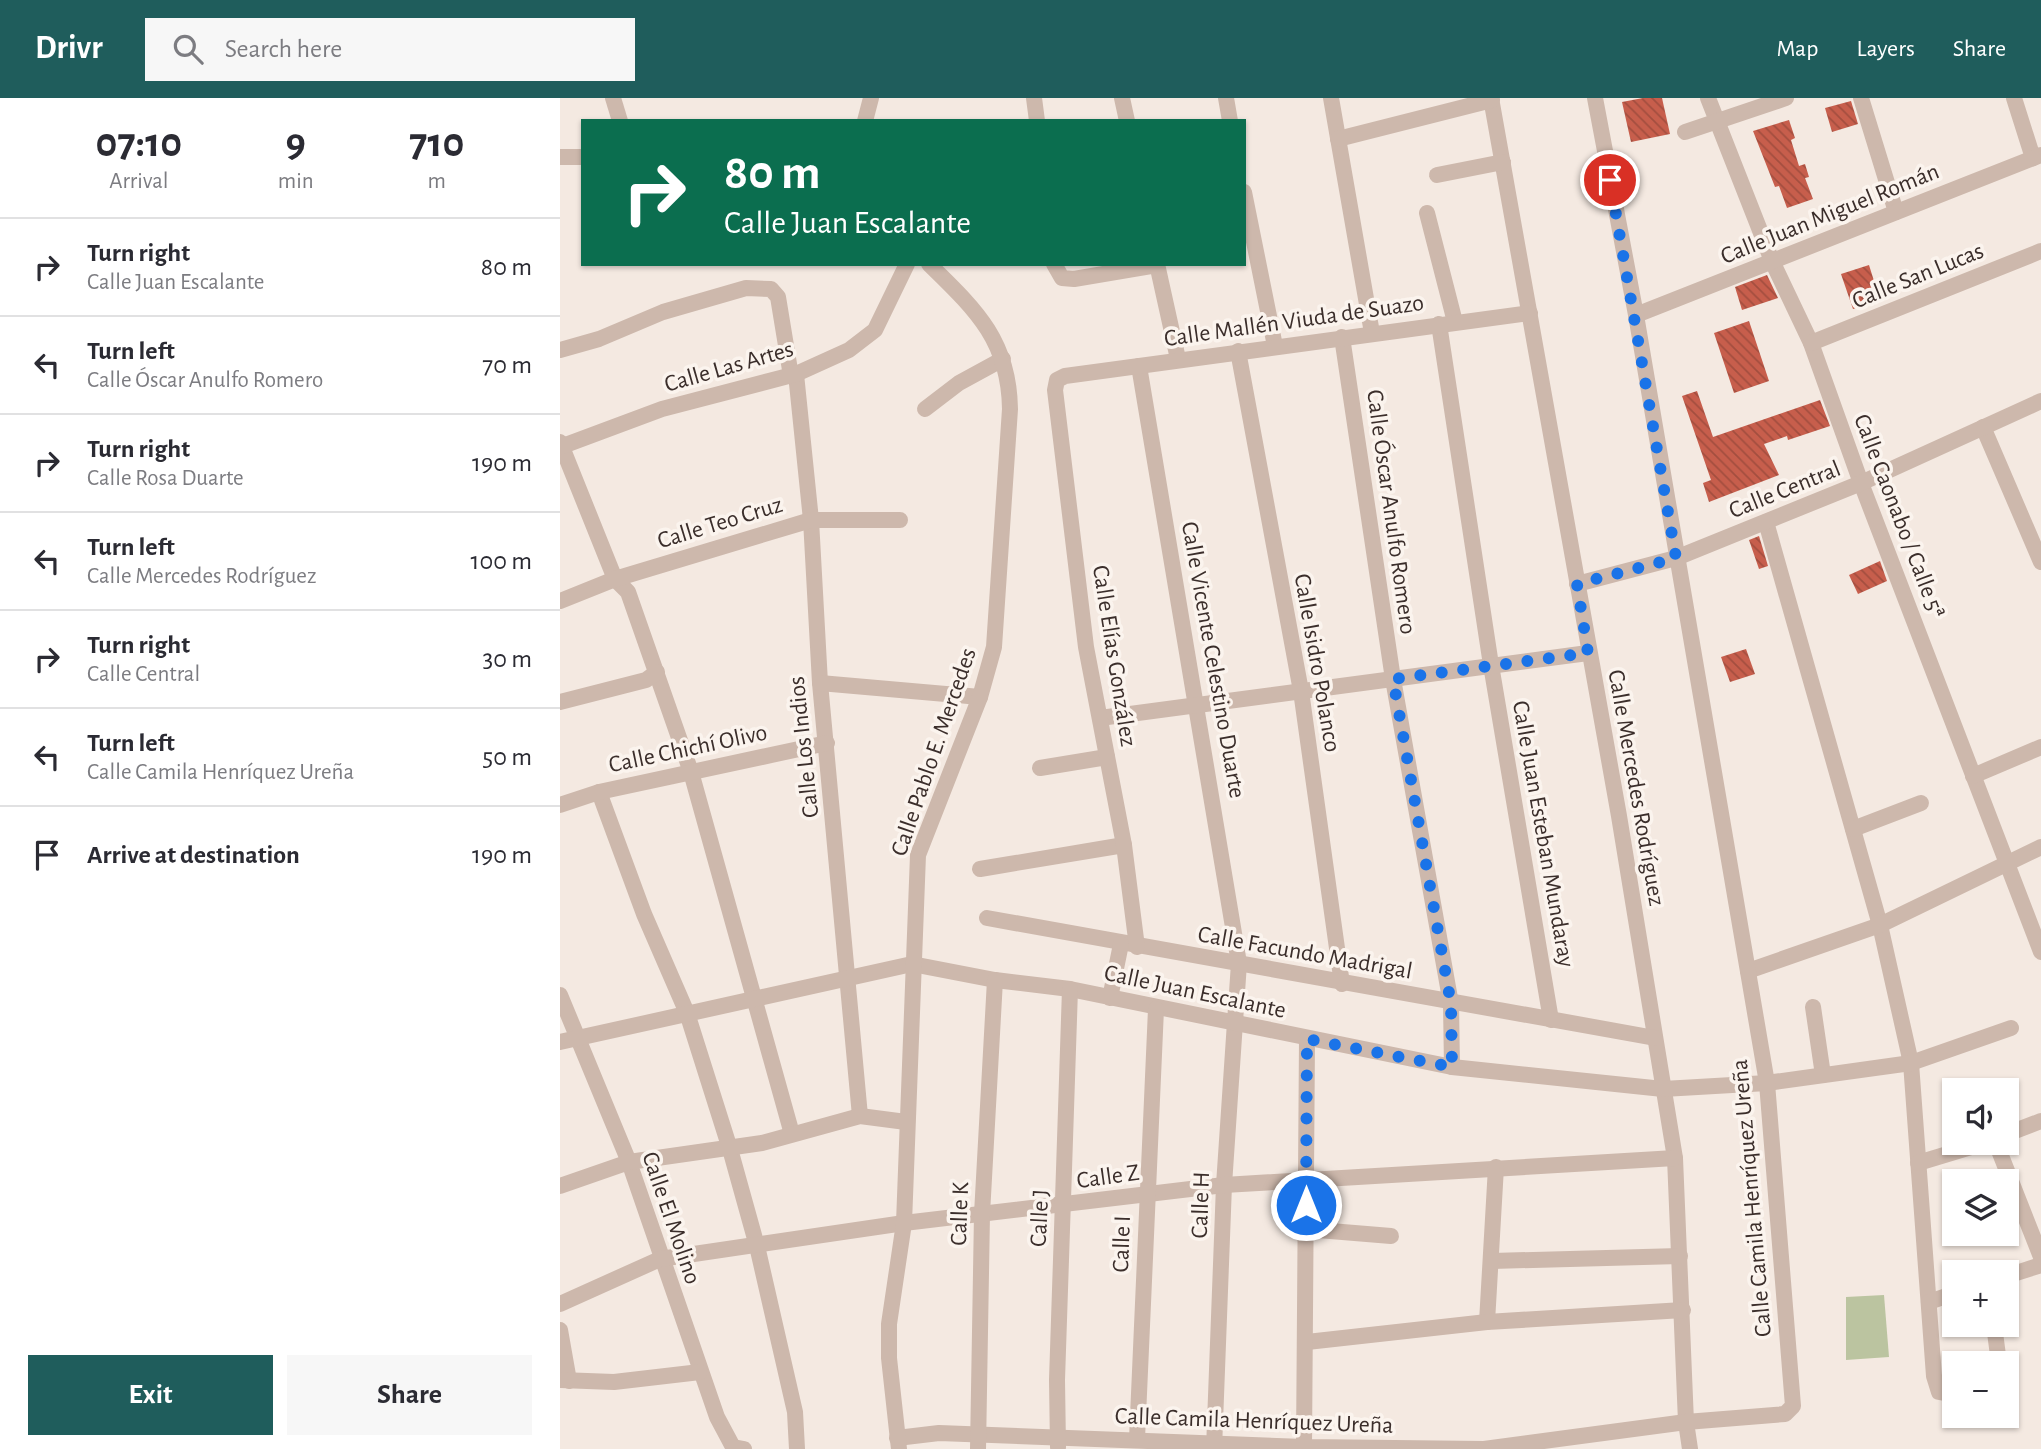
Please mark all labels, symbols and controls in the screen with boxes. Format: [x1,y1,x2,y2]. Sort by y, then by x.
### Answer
search box [145,18,635,81]
icon: search [169,30,207,68]
text: Drivr [35,32,103,65]
text: Search here [225,36,342,62]
text: Map [1776,37,1818,61]
text: Layers [1856,37,1915,61]
text: Share [1953,37,2006,61]
text: 07:10 [96,122,182,164]
text: 9 [286,122,306,164]
text: 710 [409,122,464,164]
icon: right [609,147,700,238]
text: 80 m [724,149,821,198]
pin [1580,150,1640,210]
street label: Calle Juan Miguel Román [1717,159,1943,269]
icon: arrive [1591,161,1629,199]
text: Arrival [109,170,168,193]
text: min [278,170,314,193]
text: m [428,170,446,193]
text: Calle Juan Escalante [724,207,971,239]
street label: Calle San Lucas [1849,239,1987,313]
text: Turn right [87,240,190,266]
icon: right [28,248,66,286]
text: 80 m [481,254,532,280]
text: Calle Juan Escalante [87,271,264,294]
street label: Calle Mallén Viuda de Suazo [1163,291,1425,351]
street label: Calle Las Artes [662,337,796,397]
text: Turn left [87,338,175,364]
icon: left [28,346,66,384]
text: 70 m [482,352,532,378]
text: Calle Óscar Anulfo Romero [87,369,323,392]
street label: Calle Óscar Anulfo Romero [1362,388,1422,636]
street label: Calle Caonabo / Calle 5ª [1849,411,1949,621]
text: Turn right [87,436,190,462]
icon: right [28,444,66,482]
text: 190 m [472,450,532,476]
street label: Calle Central [1726,457,1844,523]
text: Calle Rosa Duarte [87,467,244,490]
street label: Calle Teo Cruz [655,493,785,553]
street label: Calle Vicente Celestino Duarte [1177,520,1249,800]
text: Turn left [87,534,175,560]
icon: left [28,542,66,580]
text: 100 m [471,548,532,574]
street label: Calle Elías González [1088,564,1140,749]
text: Calle Mercedes Rodríguez [87,565,316,588]
street label: Calle Isidro Polanco [1290,572,1344,754]
text: Turn right [87,632,190,658]
icon: right [28,640,66,678]
street label: Calle Pablo E. Mercedes [887,645,981,859]
text: 30 m [482,646,532,672]
text: Calle Central [87,663,200,686]
street label: Calle Mercedes Rodríguez [1603,668,1669,908]
street label: Calle Los Indios [785,675,823,819]
street label: Calle Juan Esteban Mundaray [1508,699,1578,969]
street label: Calle Chichí Olivo [607,720,769,778]
text: Turn left [87,730,175,756]
icon: left [28,738,66,776]
text: 50 m [482,744,532,770]
text: Calle Camila Henríquez Ureña [87,761,354,784]
icon: arrive [28,836,66,874]
text: Arrive at destination [87,842,300,868]
text: 190 m [472,842,532,868]
street label: Calle Facundo Madrigal [1196,922,1414,984]
street label: Calle Juan Escalante [1102,961,1288,1023]
street label: Calle Camila Henríquez Ureña [1728,1058,1776,1338]
map controls [1942,1078,2019,1428]
button: sound [1942,1078,2019,1155]
street label: Calle El Molino [637,1149,705,1287]
street label: Calle Z [1075,1161,1141,1193]
position arrow [1269,1168,1343,1242]
button: layers [1942,1169,2019,1246]
street label: Calle H [1188,1171,1214,1239]
street label: Calle K [947,1181,973,1246]
street label: Calle J [1027,1188,1053,1248]
street label: Calle I [1109,1215,1135,1273]
button: + [1942,1260,2019,1337]
button: − [1942,1351,2019,1428]
button: Exit [28,1355,273,1435]
button: Share [287,1355,532,1435]
street label: Calle Camila Henríquez Ureña [1114,1404,1394,1438]

